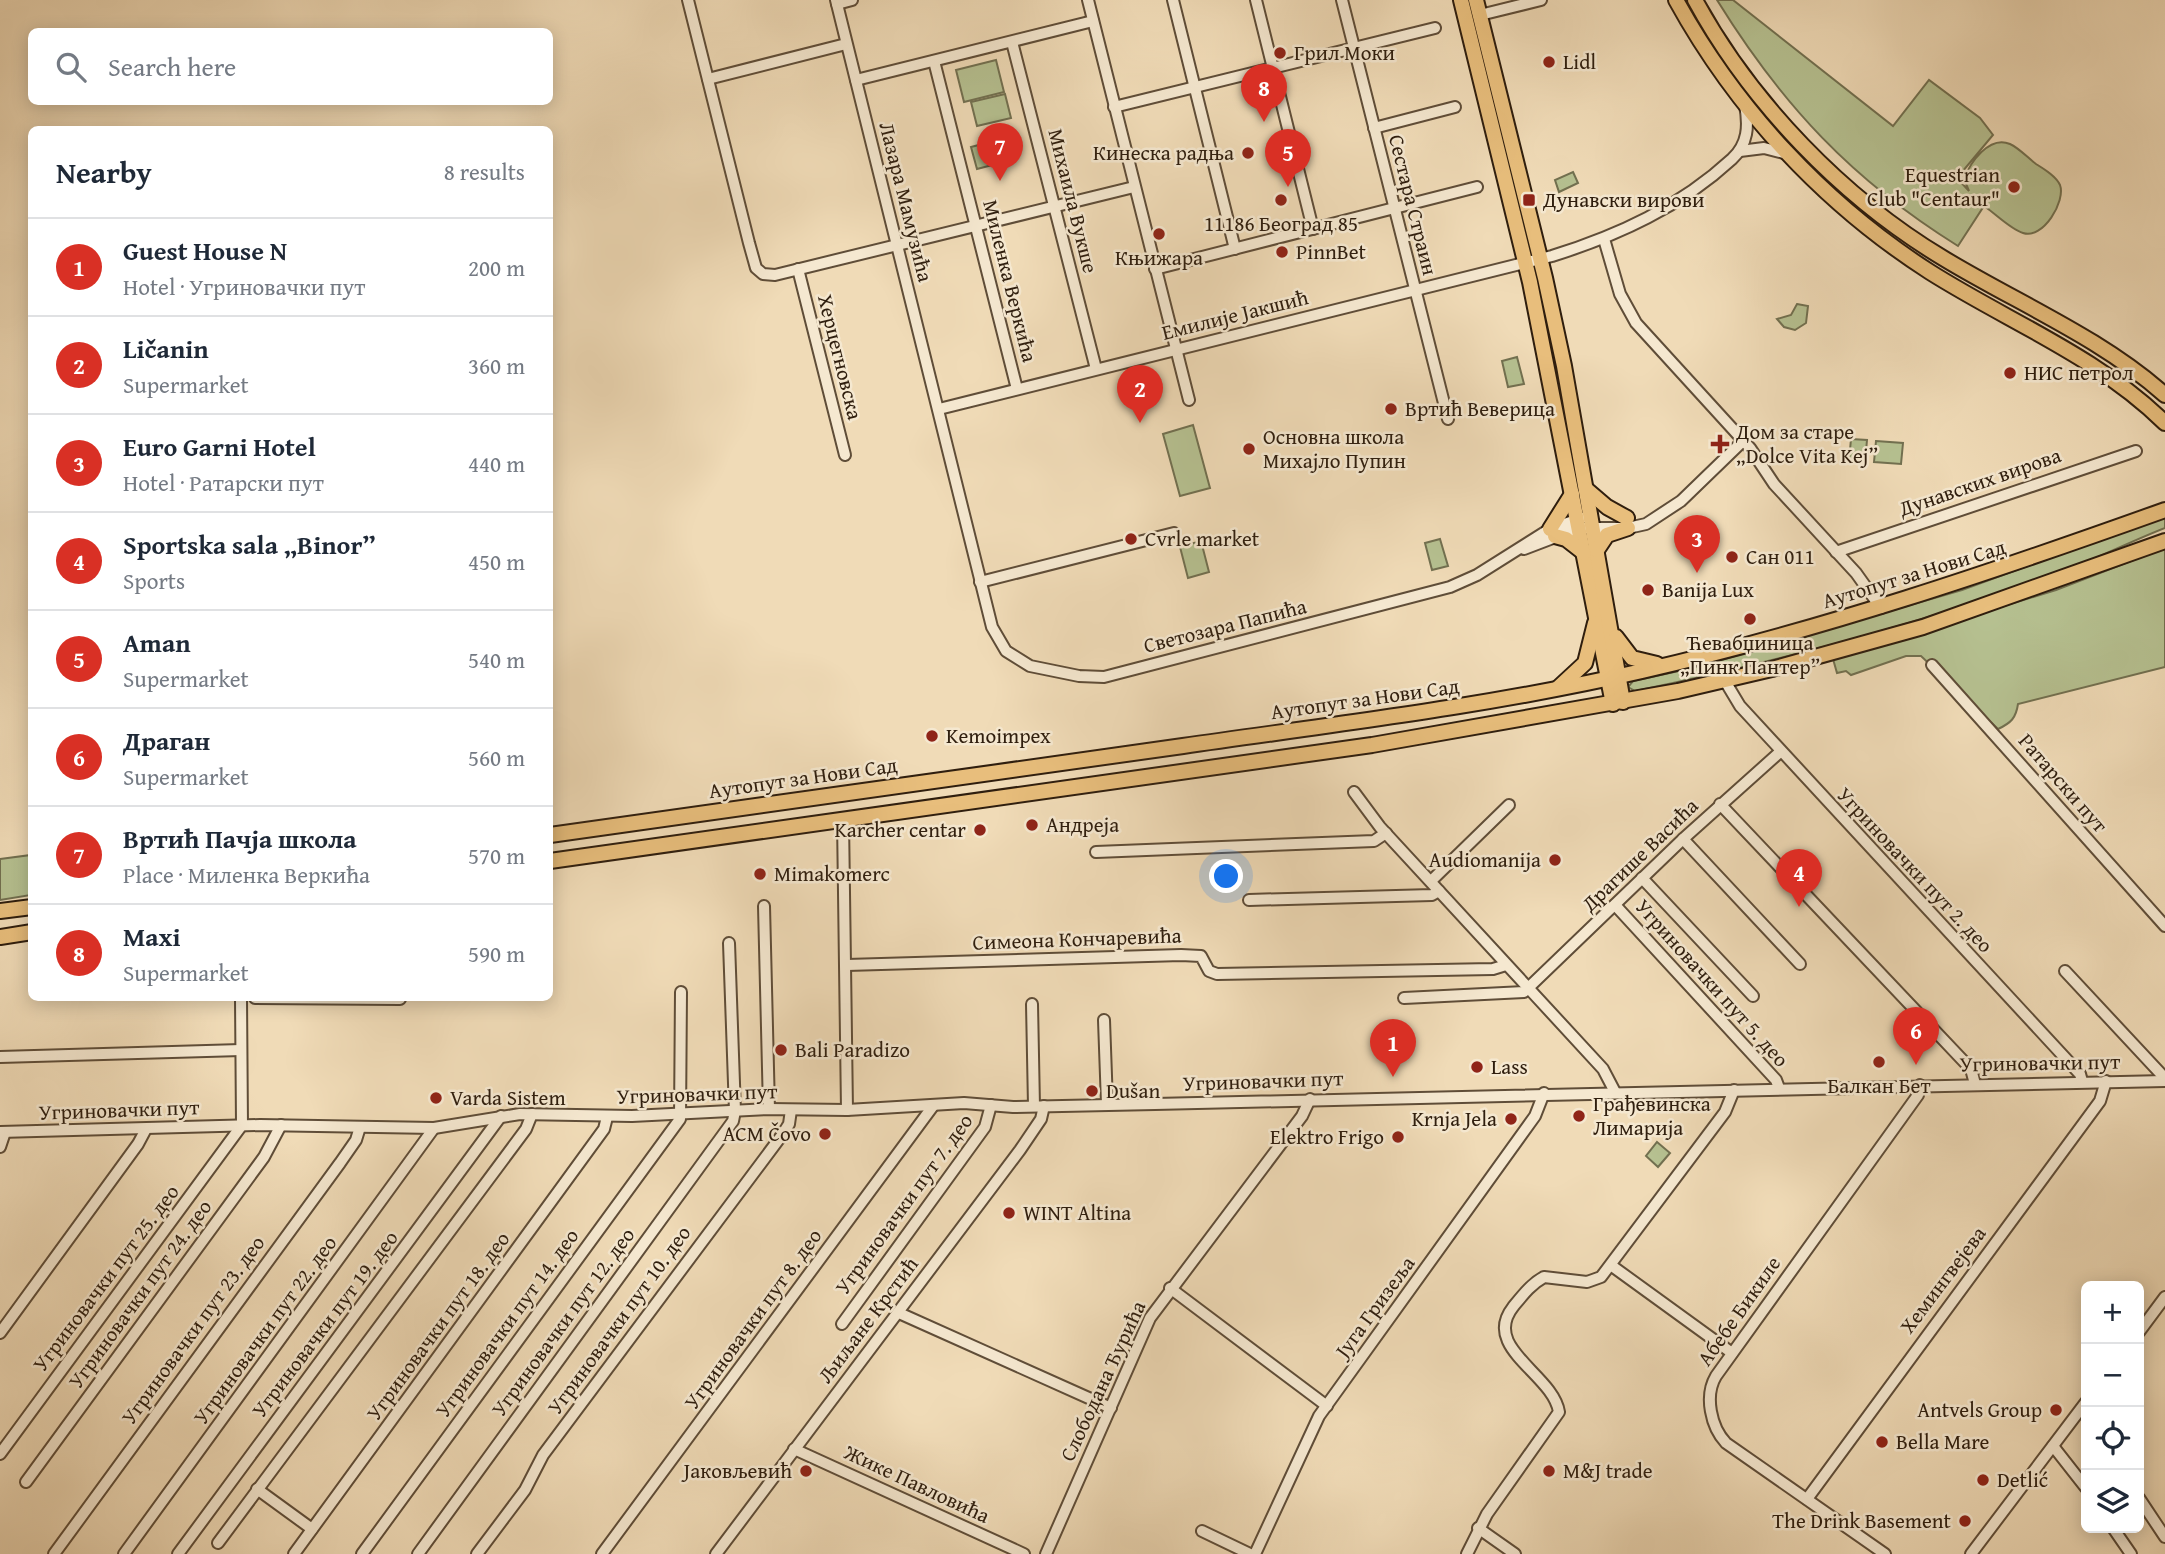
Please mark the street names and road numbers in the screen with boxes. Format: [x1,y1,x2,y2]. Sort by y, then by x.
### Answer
street label: Лазара Мамузића [872,119,941,285]
street label: Михаила Вукше [1041,125,1106,276]
street label: Сестара Страин [1381,131,1446,279]
street label: Миленка Веркића [975,196,1046,365]
street label: Емилије Јакшић [1158,281,1312,348]
street label: Херцегновска [810,291,871,423]
street label: Дунавских вирова [1894,439,2065,524]
street label: Аутопут за Нови Сад [1818,531,2010,616]
street label: Светозара Папића [1140,590,1310,661]
street label: Аутопут за Нови Сад [1269,670,1462,727]
street label: Ратарски пут [2011,726,2115,839]
street label: Аутопут за Нови Сад [707,749,900,806]
street label: Угриновачки пут 2. део [1830,780,2001,960]
street label: Драгише Васића [1574,791,1705,919]
street label: Угриновачки пут 5. део [1628,892,1797,1074]
street label: Симеона Кончаревића [972,919,1182,958]
street label: Угриновачки пут [1959,1046,2121,1079]
street label: Угриновачки пут [1182,1062,1344,1099]
street label: Угриновачки пут [616,1075,778,1112]
street label: Угриновачки пут [38,1091,200,1128]
street label: Угриновачки пут 7. део [827,1107,980,1301]
street label: Угриновачки пут 25. део [25,1178,186,1378]
street label: Угриновачки пут 24. део [60,1193,219,1395]
street label: Угриновачки пут 10. део [539,1219,698,1421]
street label: Хемингвејева [1892,1220,1993,1340]
street label: Угриновачки пут 12. део [483,1221,642,1423]
street label: Угриновачки пут 14. део [427,1222,586,1424]
street label: Угриновачки пут 8. део [676,1222,829,1416]
street label: Угриновачки пут 19. део [244,1224,405,1424]
street label: Угриновачки пут 18. део [358,1225,517,1427]
street label: Угриновачки пут 23. део [113,1229,272,1431]
street label: Угриновачки пут 22. део [185,1229,344,1431]
street label: Југа Гризеља [1325,1249,1422,1366]
street label: Абебе Бикиле [1689,1249,1788,1372]
street label: Љиљане Крстић [810,1250,926,1389]
street label: Слободана Ђурића [1052,1295,1153,1466]
street label: Жике Павловића [839,1436,995,1531]

